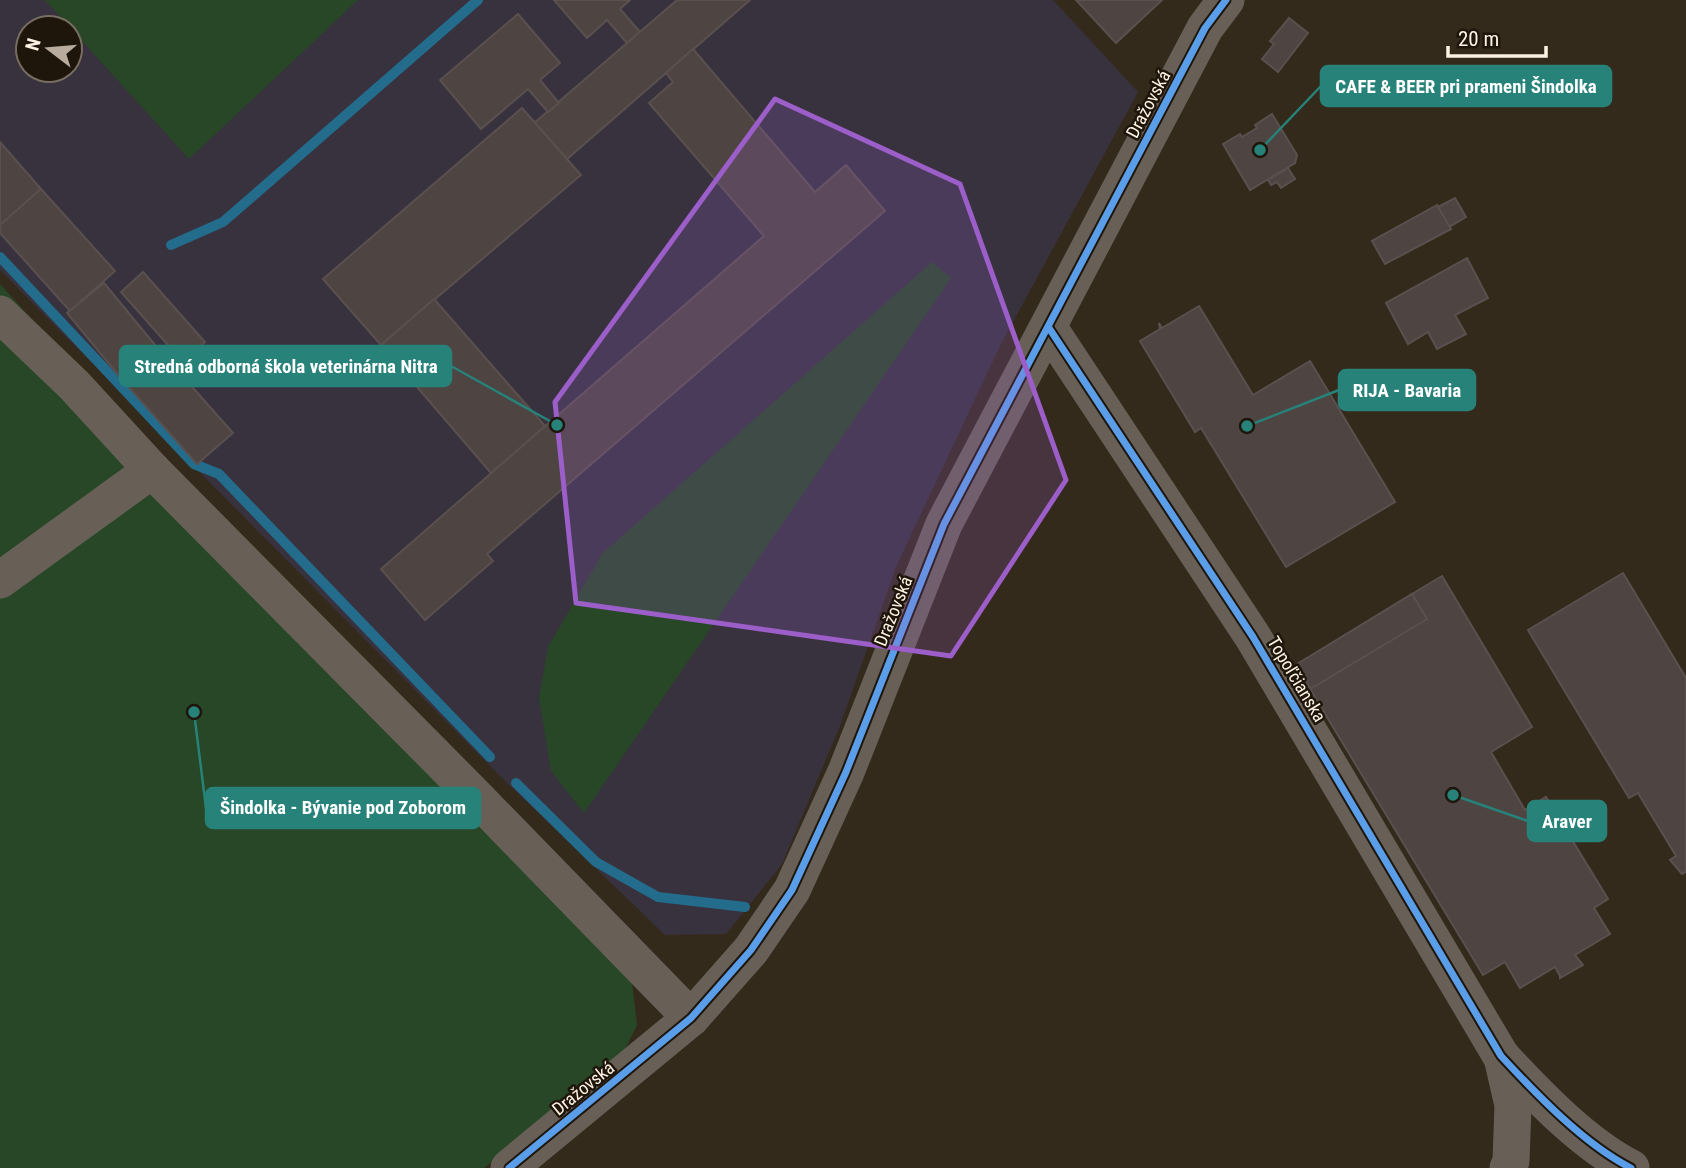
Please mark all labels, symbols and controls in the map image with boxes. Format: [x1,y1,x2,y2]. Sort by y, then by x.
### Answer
north arrow [14,14,84,84]
scale bar [1448,14,1546,58]
text: 20 m [1458,27,1499,51]
text: N [20,36,46,53]
callout: CAFE & BEER pri prameni Šindolka [1321,66,1611,106]
street label: Dražovská [1122,67,1174,141]
text: CAFE & BEER pri prameni Šindolka [1335,75,1597,98]
callout: Stredná odborná škola veterinárna Nitra [120,346,451,386]
text: Stredná odborná škola veterinárna Nitra [134,355,438,378]
callout: RIJA - Bavaria [1339,370,1475,410]
text: RIJA - Bavaria [1353,379,1461,402]
street label: Dražovská [870,573,916,649]
street label: Topoľčianska [1263,633,1331,725]
callout: Šindolka - Bývanie pod Zoborom [206,788,480,828]
text: Šindolka - Bývanie pod Zoborom [220,796,466,819]
callout: Araver [1528,801,1606,841]
text: Araver [1542,810,1592,833]
street label: Dražovská [548,1057,618,1119]

